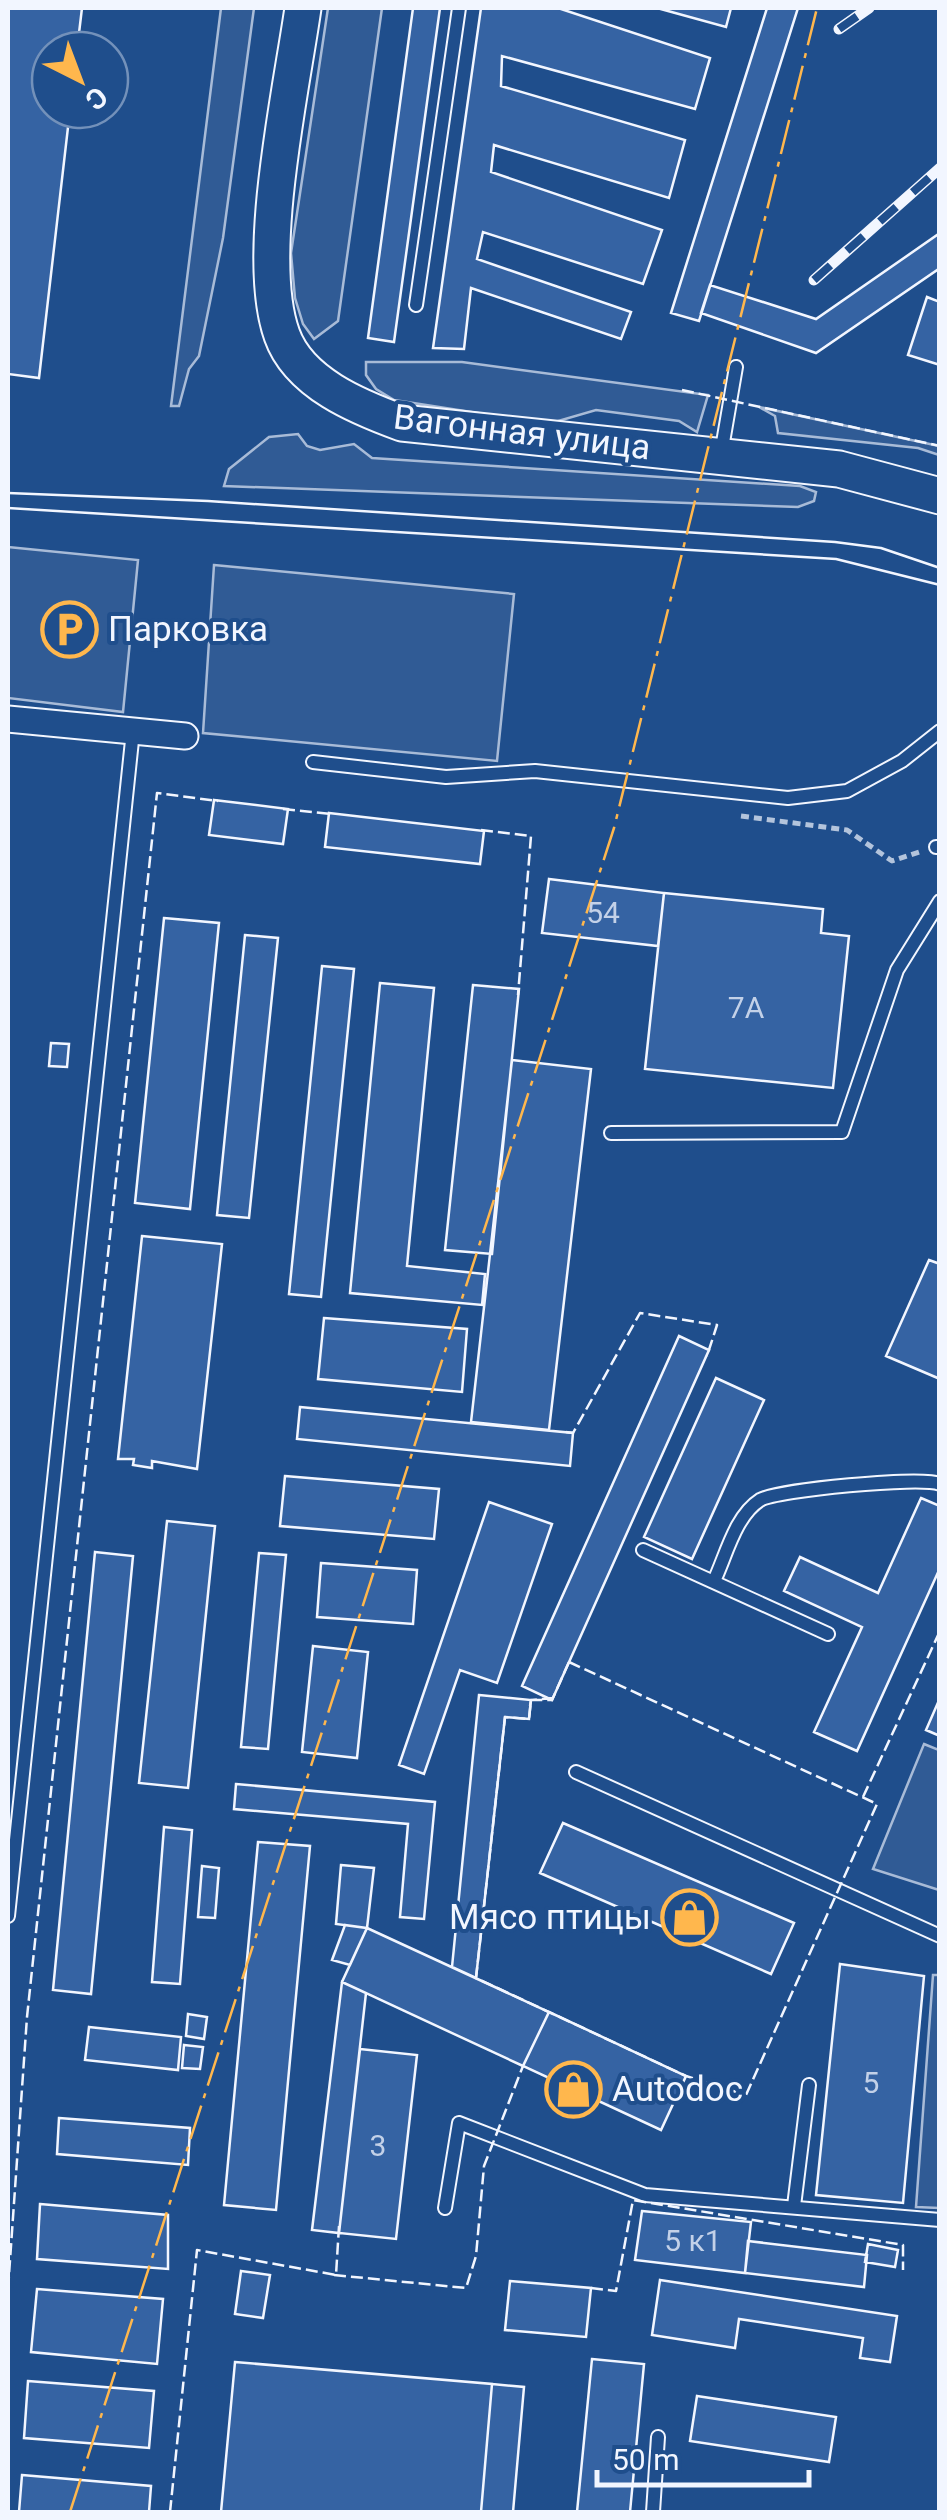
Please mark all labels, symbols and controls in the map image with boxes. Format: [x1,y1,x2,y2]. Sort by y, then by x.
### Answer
north arrow [30,30,130,130]
text: С [79,80,114,117]
street label: Вагонная улица [391,396,653,469]
parking icon: Парковка [39,599,99,659]
place label: Парковка [108,609,268,650]
house number: 54 [586,895,620,930]
house number: 7А [728,990,765,1025]
shop icon: Мясо птицы [660,1887,720,1947]
place label: Мясо птицы [449,1897,651,1938]
shop icon: Autodoc [543,2059,603,2119]
house number: 5 [863,2065,879,2100]
place label: Autodoc [612,2069,743,2110]
house number: 3 [370,2128,386,2163]
house number: 5 к1 [664,2223,722,2258]
scale bar [597,2425,810,2487]
text: 50 m [612,2442,679,2477]

